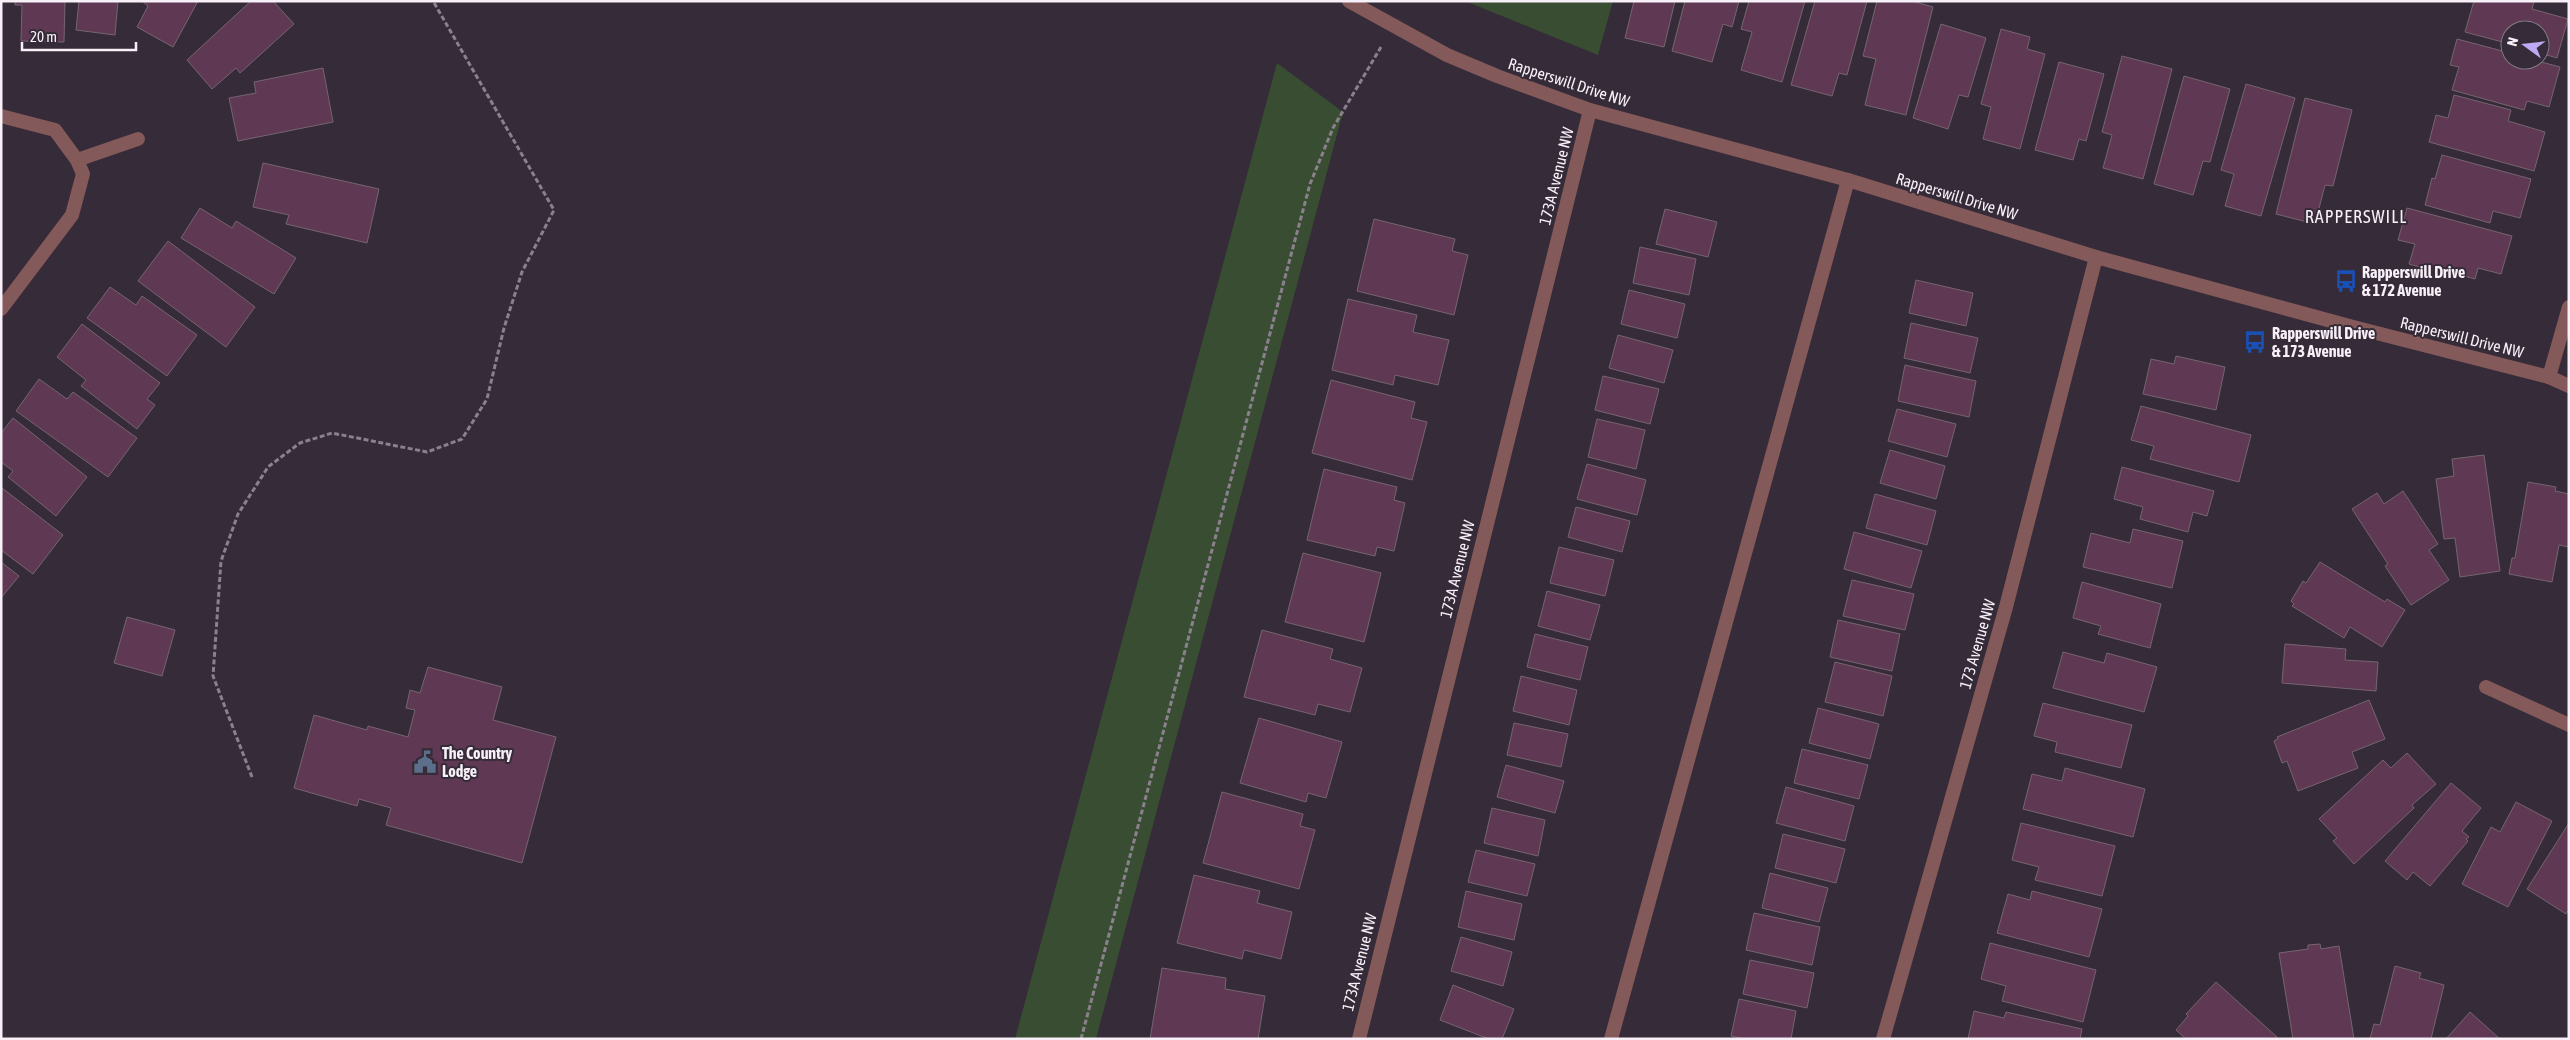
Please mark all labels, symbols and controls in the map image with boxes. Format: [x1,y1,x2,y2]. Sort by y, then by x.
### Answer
scale bar [22,20,136,52]
north arrow [2500,20,2550,70]
text: 20 m [30,28,57,45]
text: N [2504,36,2521,48]
street label: Rapperswill Drive NW [1506,54,1632,111]
street label: 173A Avenue NW [1535,125,1577,227]
street label: Rapperswill Drive NW [1894,169,2020,224]
district label: RAPPERSWILL [2305,206,2407,227]
place label: Rapperswill Drive & 172 Avenue [2362,263,2465,299]
bus stop icon: Rapperswill Drive & 172 Avenue [2333,268,2359,294]
street label: Rapperswill Drive NW [2398,313,2526,362]
place label: Rapperswill Drive & 173 Avenue [2272,324,2375,360]
bus stop icon: Rapperswill Drive & 173 Avenue [2242,329,2268,355]
street label: 173A Avenue NW [1436,518,1478,620]
street label: 173 Avenue NW [1956,597,1998,691]
place label: The Country Lodge [442,744,512,780]
public building icon: The Country Lodge [412,749,438,775]
street label: 173A Avenue NW [1338,911,1380,1013]

